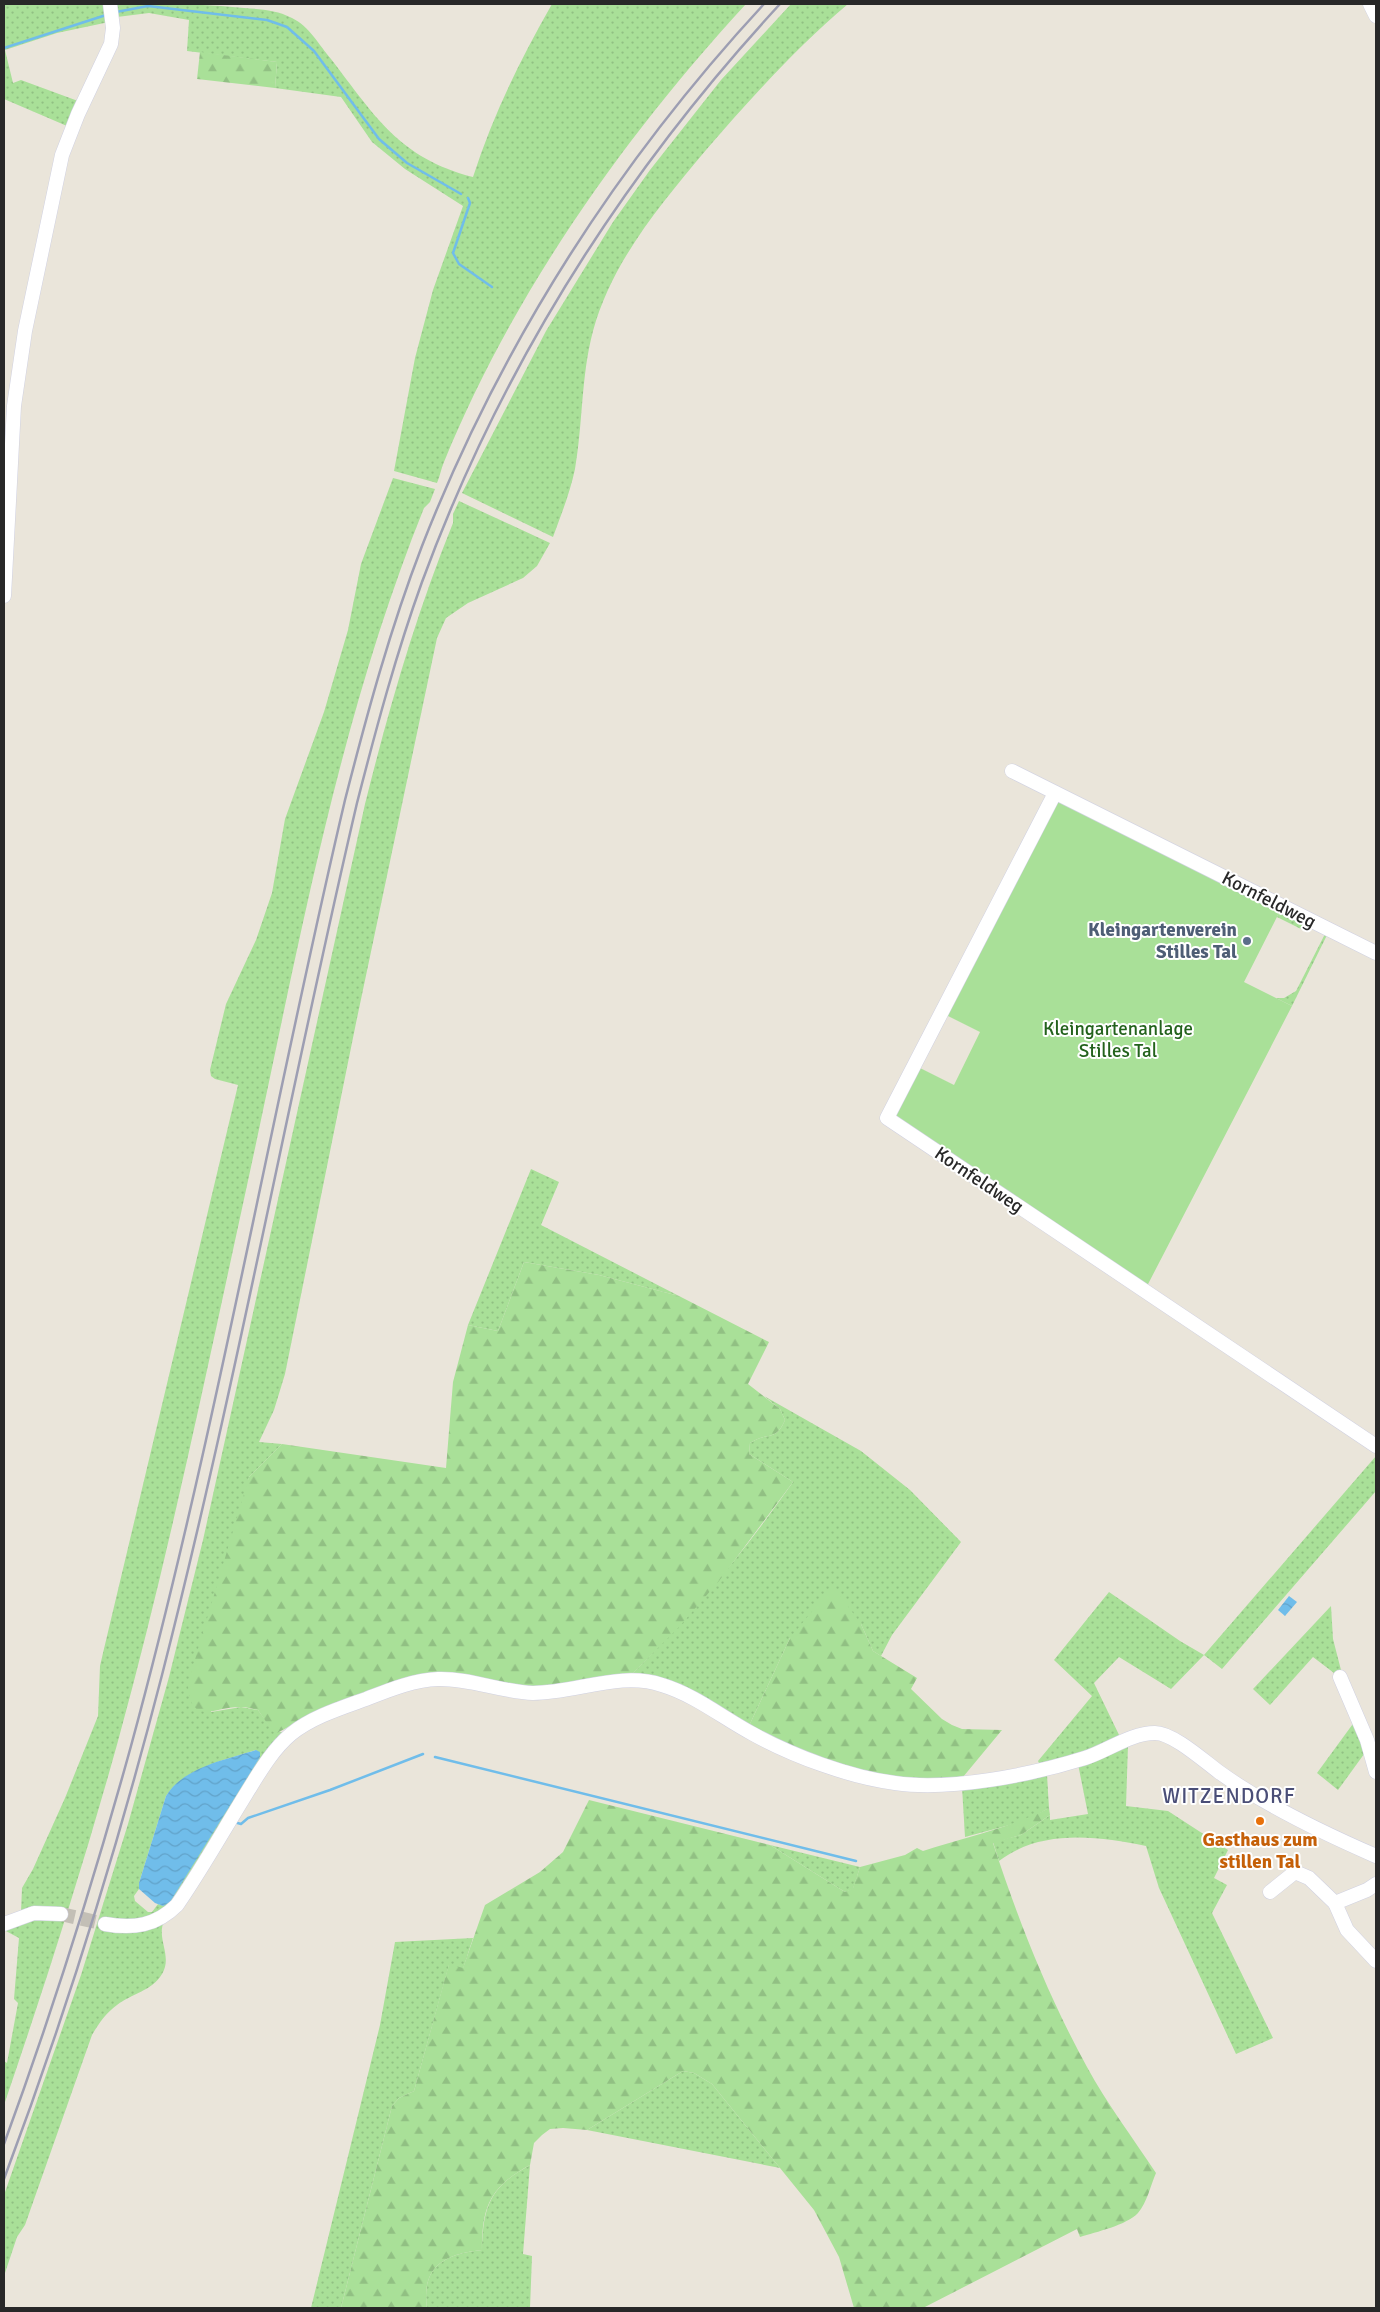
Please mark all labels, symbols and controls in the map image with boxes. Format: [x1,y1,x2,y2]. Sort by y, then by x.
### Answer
street label: Kornfeldweg [1218,866,1320,934]
place label: Kleingartenverein Stilles Tal [1088,918,1237,964]
marker: Kleingartenverein Stilles Tal [1241,935,1253,947]
park label: Kleingartenanlage Stilles Tal [1043,1017,1193,1063]
street label: Kornfeldweg [930,1141,1028,1219]
district label: WITZENDORF [1162,1783,1296,1809]
marker: Gasthaus zum stillen Tal [1254,1815,1266,1827]
place label: Gasthaus zum stillen Tal [1202,1828,1318,1874]

